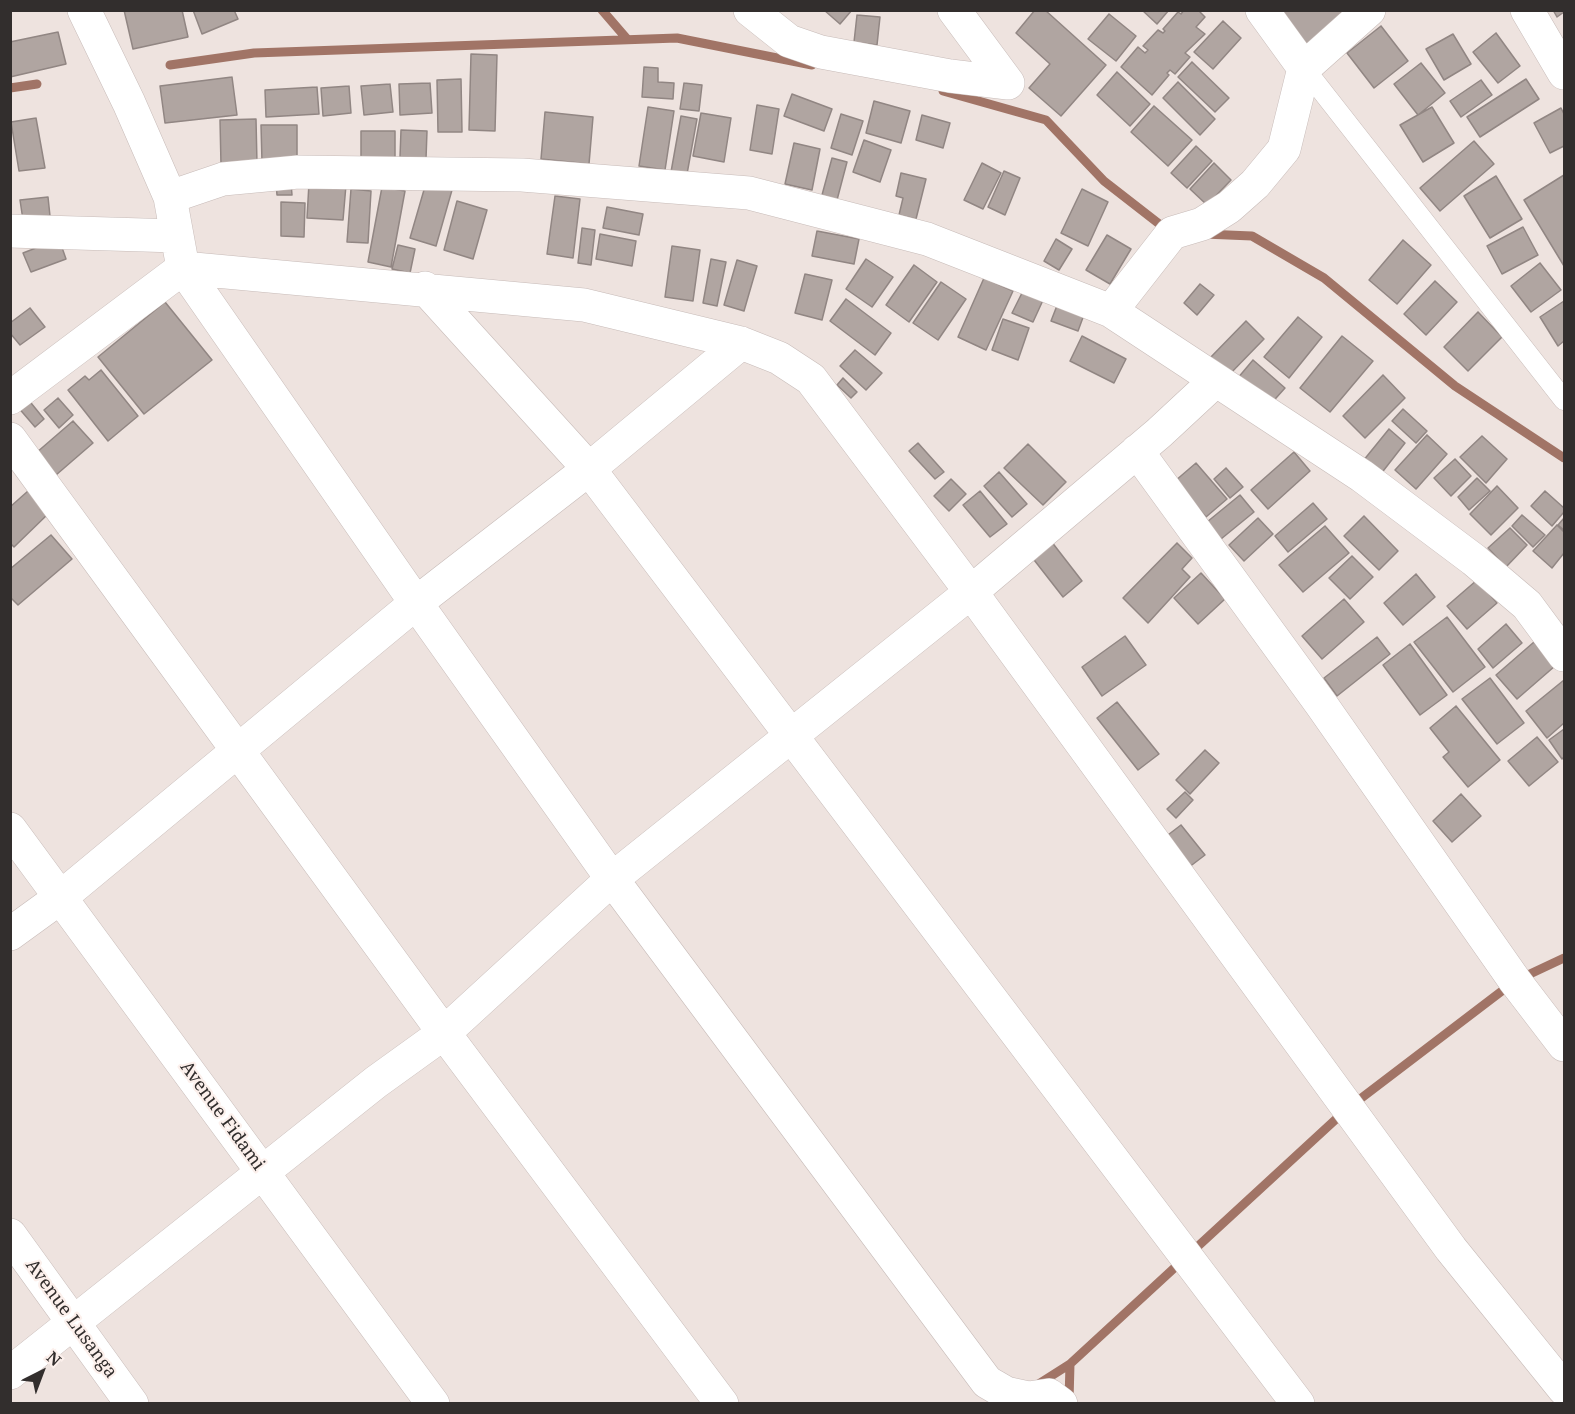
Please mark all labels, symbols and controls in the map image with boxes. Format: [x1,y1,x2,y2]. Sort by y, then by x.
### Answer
street label: Avenue Fidami [175,1057,269,1175]
street label: Avenue Lusanga [21,1255,121,1383]
north arrow [12,1342,72,1402]
text: N [42,1346,66,1371]

